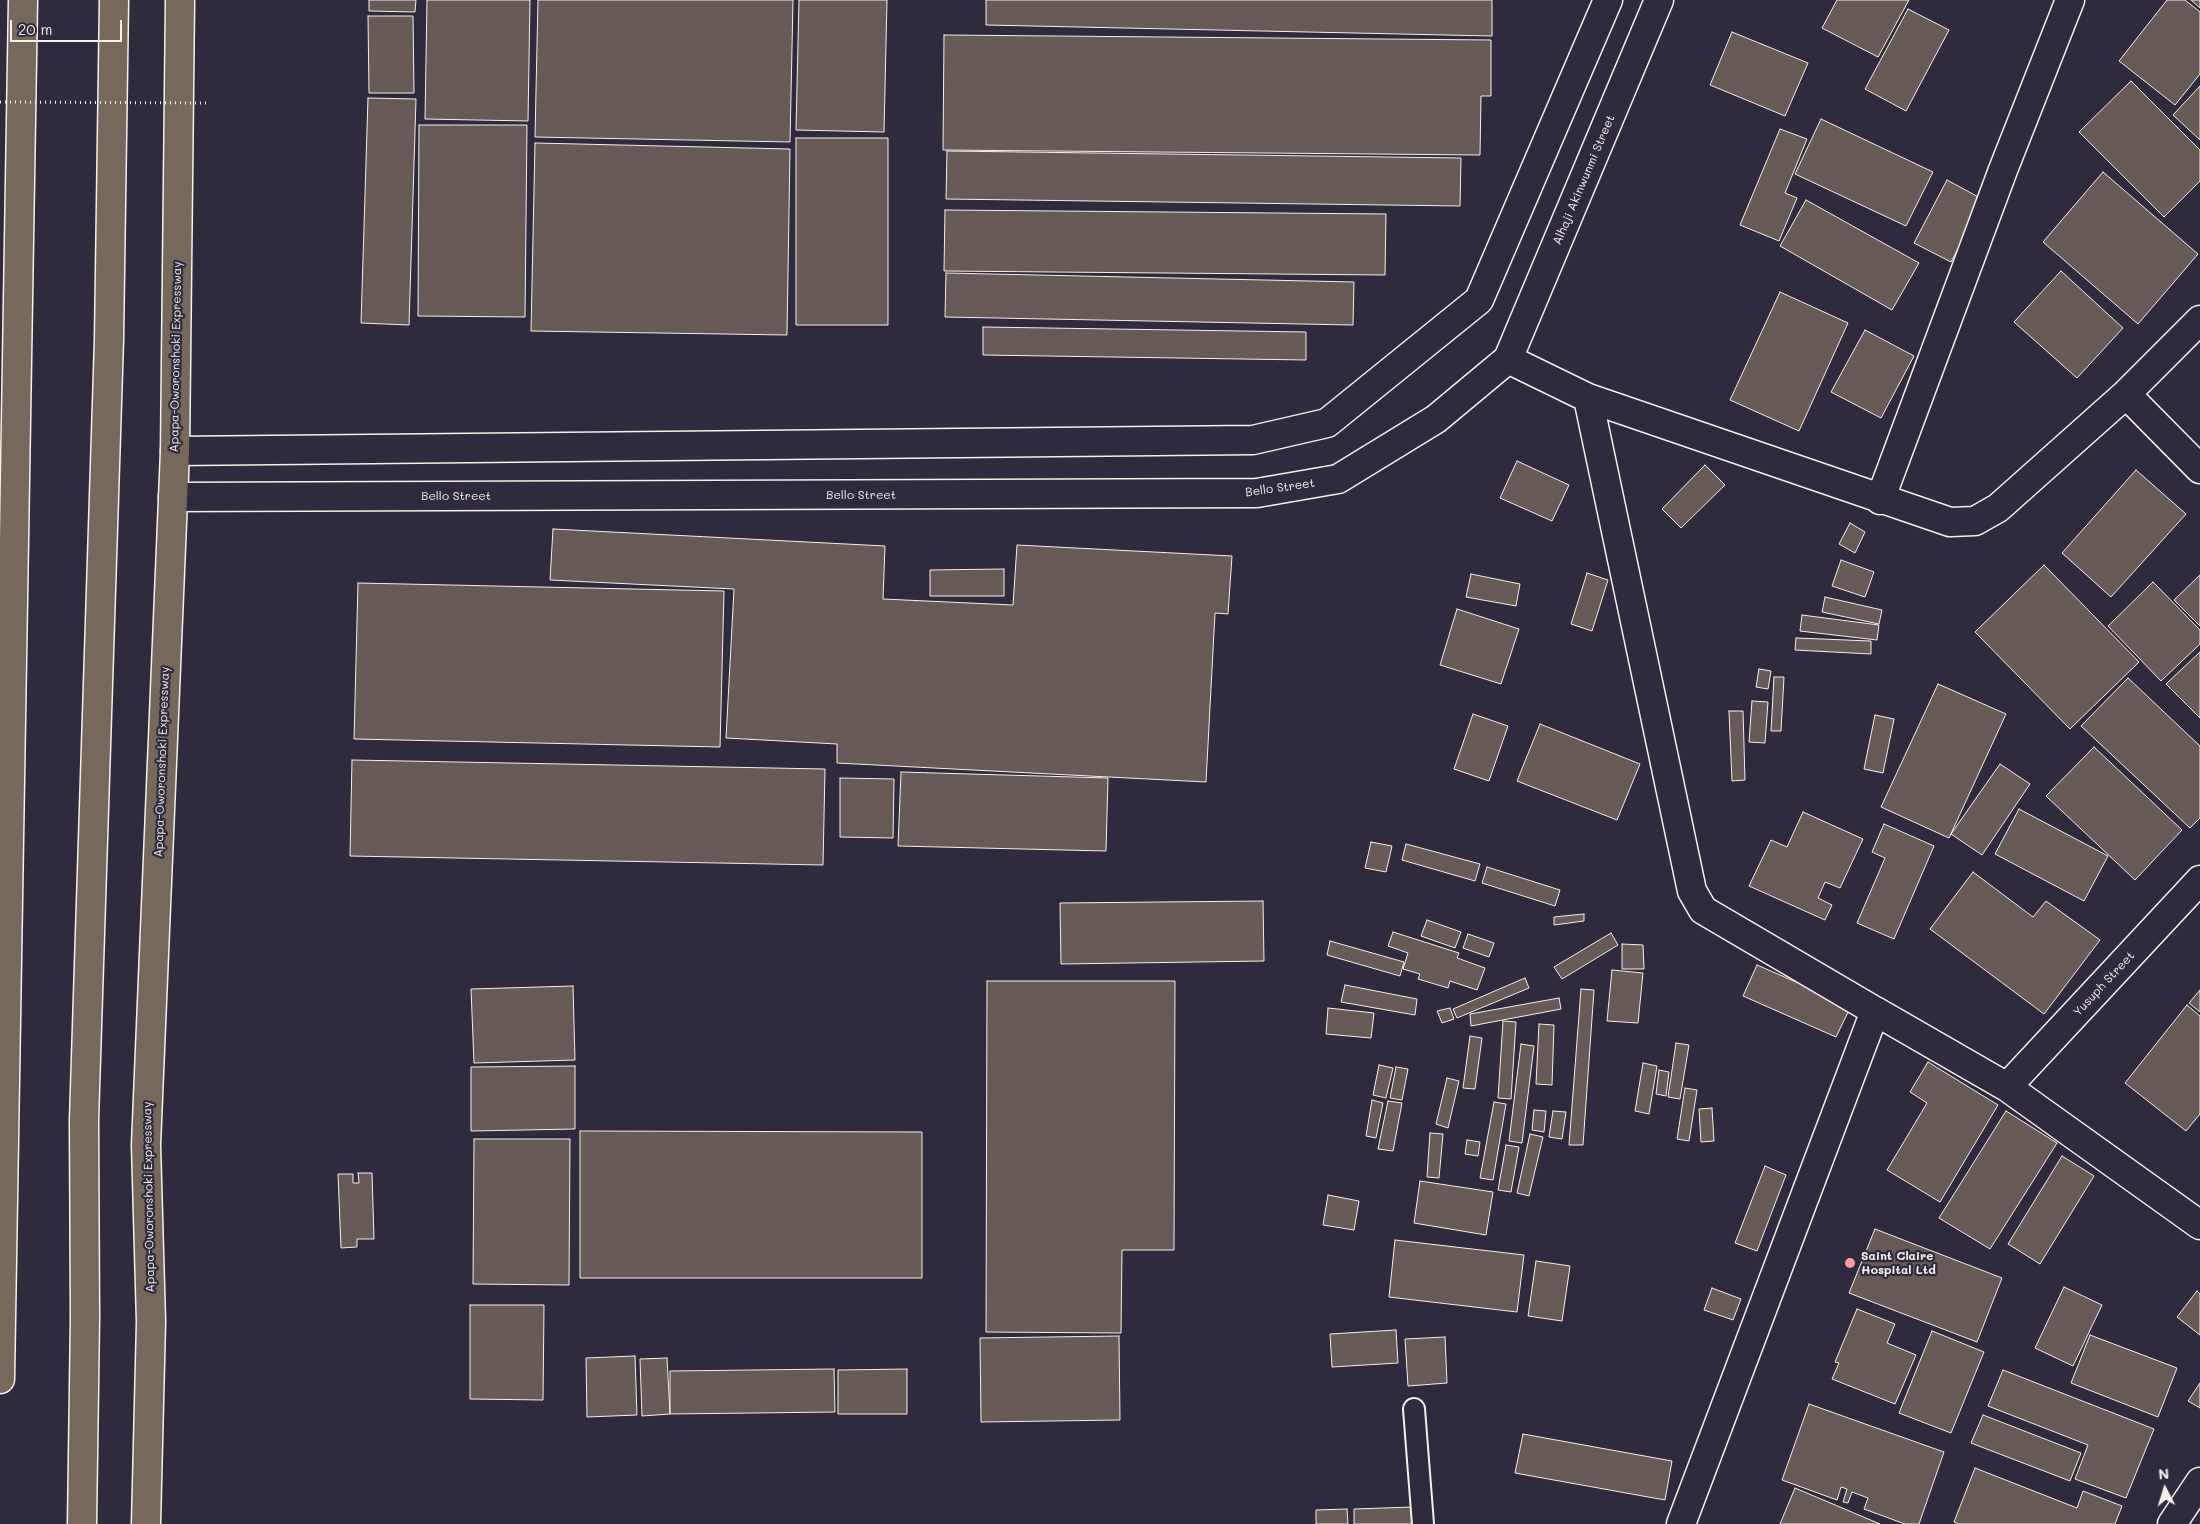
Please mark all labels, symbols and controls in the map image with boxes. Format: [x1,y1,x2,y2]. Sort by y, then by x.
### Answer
scale bar [12,10,125,42]
text: 20 m [18,19,52,39]
street label: Alhaji Akinwunmi Street [1550,113,1618,247]
street label: Apapa-Oworonshoki Expressway [167,261,185,453]
street label: Bello Street [1244,476,1316,500]
street label: Bello Street [826,488,896,502]
street label: Bello Street [421,489,491,503]
street label: Apapa-Oworonshoki Expressway [151,666,173,858]
street label: Yusuph Street [2070,949,2138,1019]
street label: Apapa-Oworonshoki Expressway [140,1101,158,1293]
place label: Saint Claire Hospital Ltd [1861,1249,1936,1277]
marker: Saint Claire Hospital Ltd [1843,1256,1857,1270]
north arrow [2140,1464,2190,1514]
text: N [2158,1464,2170,1483]

